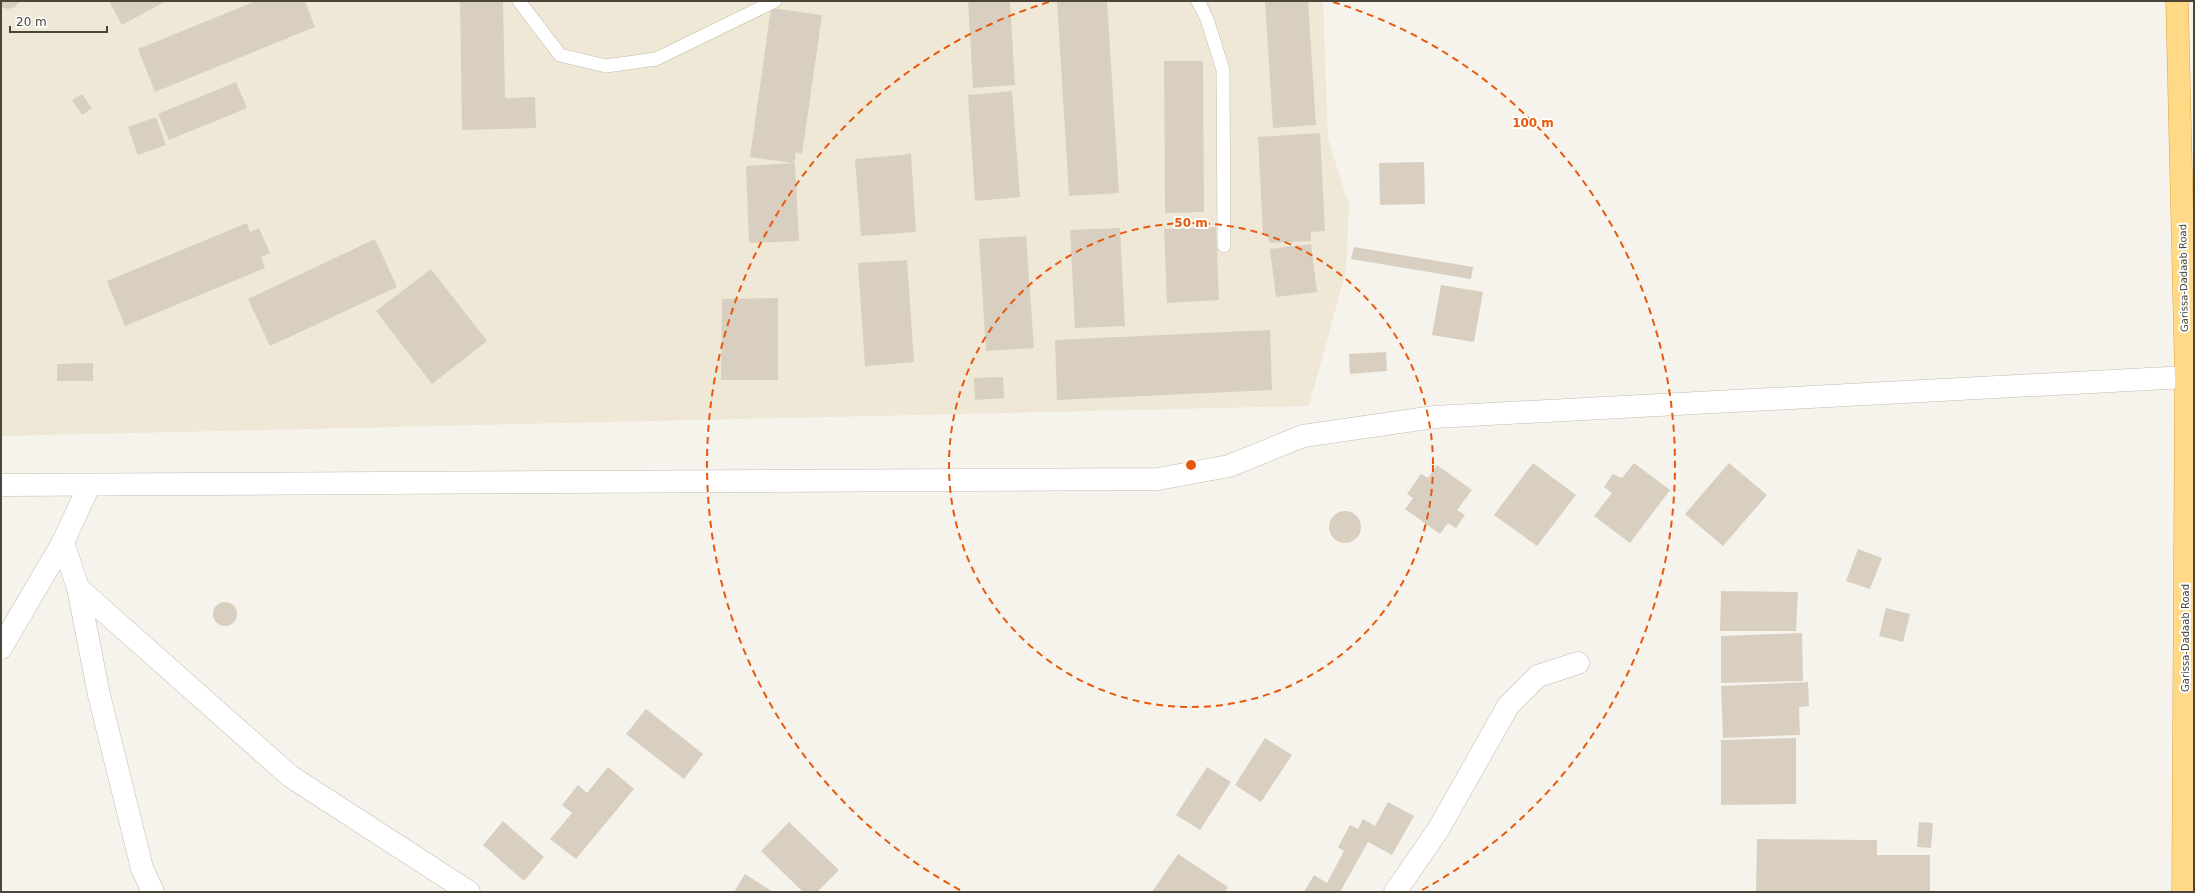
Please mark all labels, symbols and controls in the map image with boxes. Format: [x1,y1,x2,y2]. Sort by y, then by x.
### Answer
scale bar [10,8,107,34]
text: 20 m [16,15,47,29]
text: 100 m [1512,116,1554,130]
text: 50 m [1174,216,1208,230]
street label: Garissa-Dadaab Road [2177,224,2190,332]
centre of rings [1184,458,1198,472]
street label: Garissa-Dadaab Road [2180,584,2191,692]

